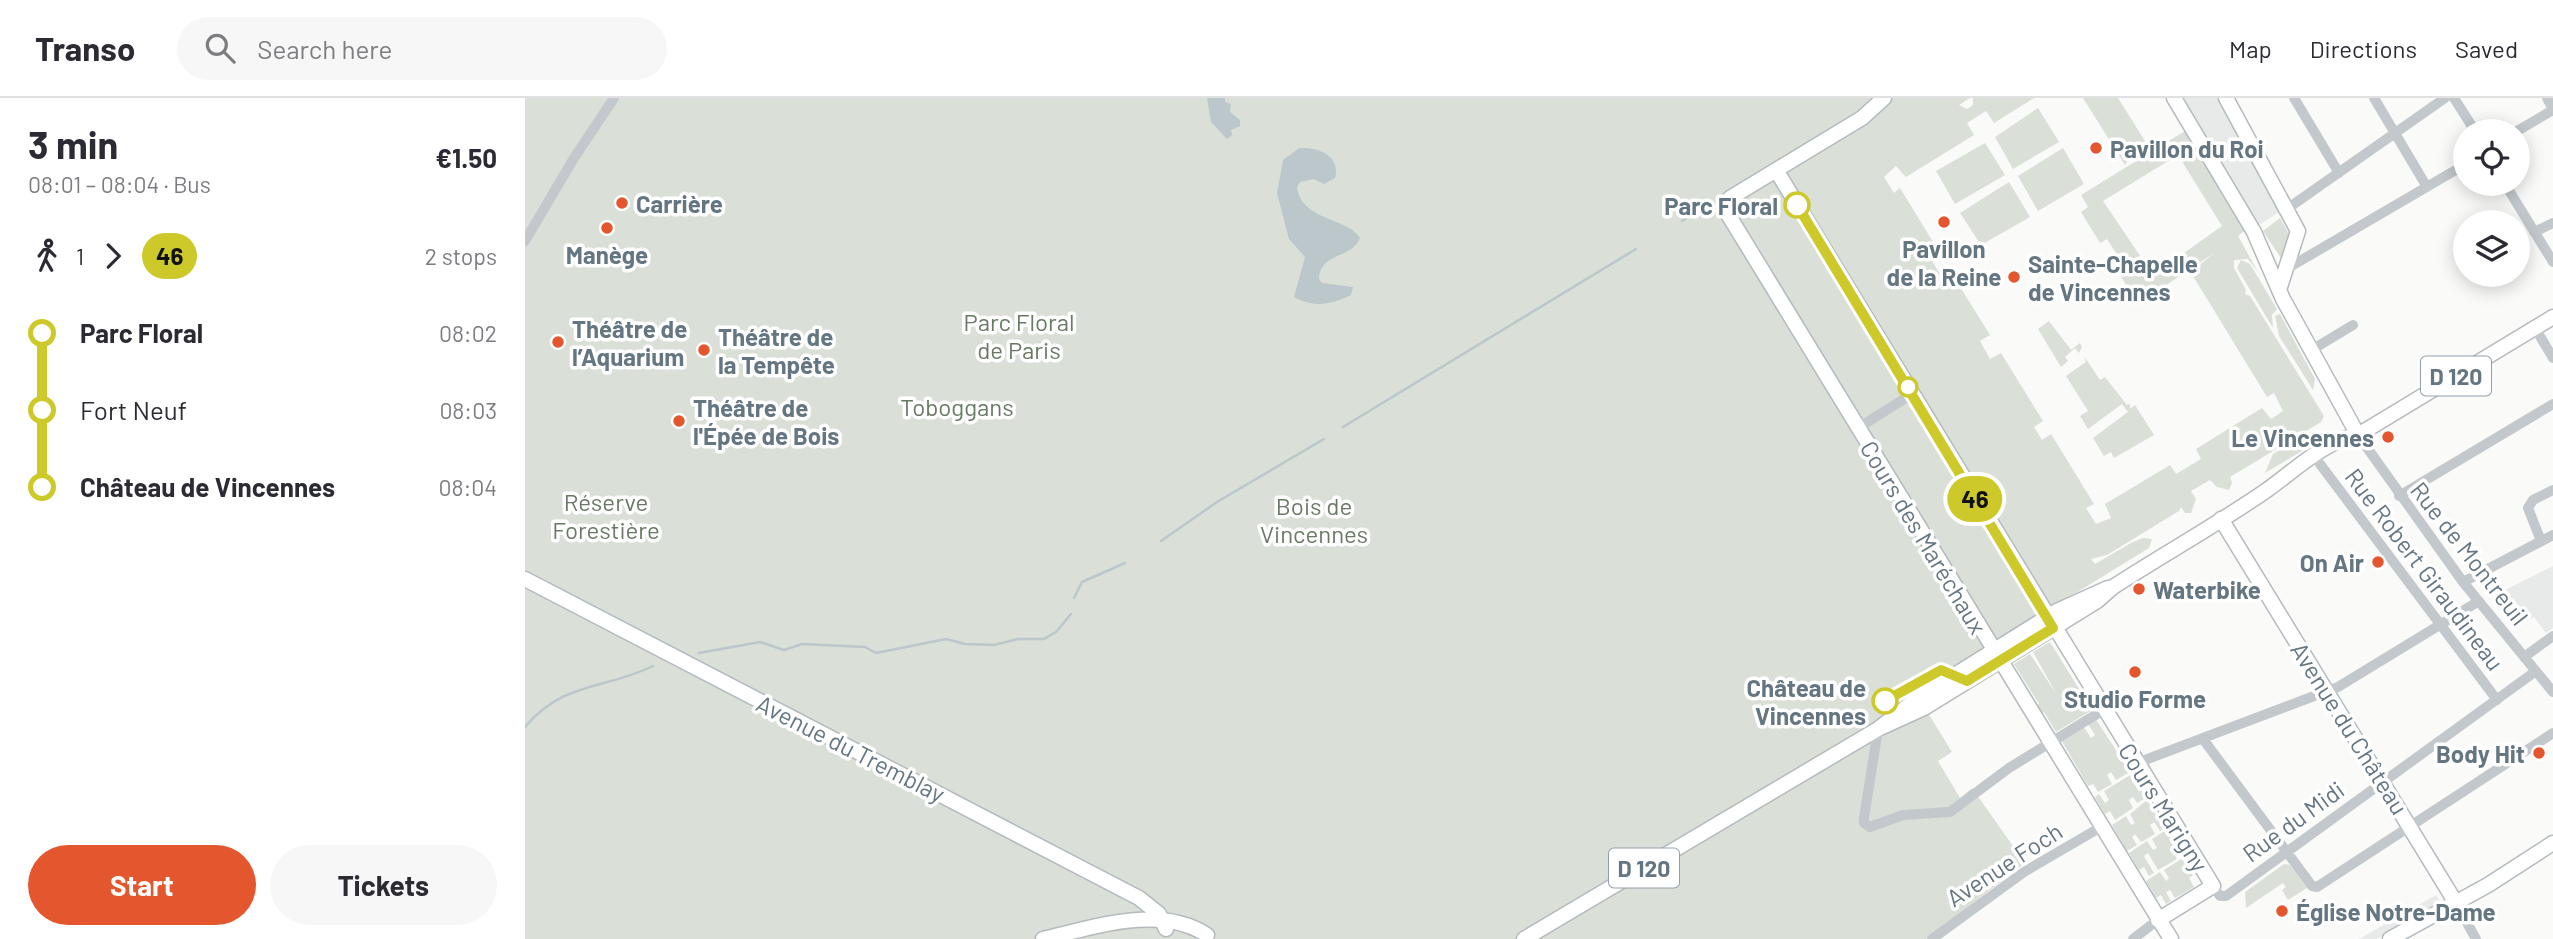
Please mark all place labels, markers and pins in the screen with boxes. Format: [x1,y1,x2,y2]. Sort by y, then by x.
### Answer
place label: Pavillon du Roi [2110,134,2264,163]
marker: Pavillon du Roi [2088,140,2104,156]
place label: Carrière [636,189,723,218]
place label: Parc Floral [1664,191,1778,220]
marker: Parc Floral [1784,192,1810,218]
marker: Carrière [614,195,630,211]
marker: Pavillon de la Reine [1936,214,1952,230]
marker: Manège [599,220,615,236]
place label: Pavillon de la Reine [1887,234,2001,291]
place label: Manège [566,240,648,269]
place label: Sainte-Chapelle de Vincennes [2028,249,2198,306]
marker: Sainte-Chapelle de Vincennes [2006,269,2022,285]
place label: Théâtre de l’Aquarium [572,314,687,371]
place label: Théâtre de la Tempête [718,322,835,379]
marker: Théâtre de l’Aquarium [550,334,566,350]
marker: Théâtre de la Tempête [696,342,712,358]
unlabelled marker [1898,377,1918,397]
place label: Théâtre de l'Épée de Bois [693,393,839,450]
marker: Théâtre de l'Épée de Bois [671,413,687,429]
place label: Le Vincennes [2231,423,2374,452]
marker: Le Vincennes [2380,429,2396,445]
place label: On Air [2300,548,2364,577]
marker: On Air [2370,554,2386,570]
place label: Waterbike [2153,575,2261,604]
marker: Waterbike [2131,581,2147,597]
marker: Studio Forme [2127,664,2143,680]
place label: Château de Vincennes [1746,673,1866,730]
place label: Studio Forme [2064,684,2206,713]
marker: Château de Vincennes [1872,688,1898,714]
place label: Body Hit [2436,739,2525,768]
marker: Body Hit [2531,745,2547,761]
place label: Église Notre-Dame [2296,897,2496,926]
marker: Église Notre-Dame [2274,903,2290,919]

